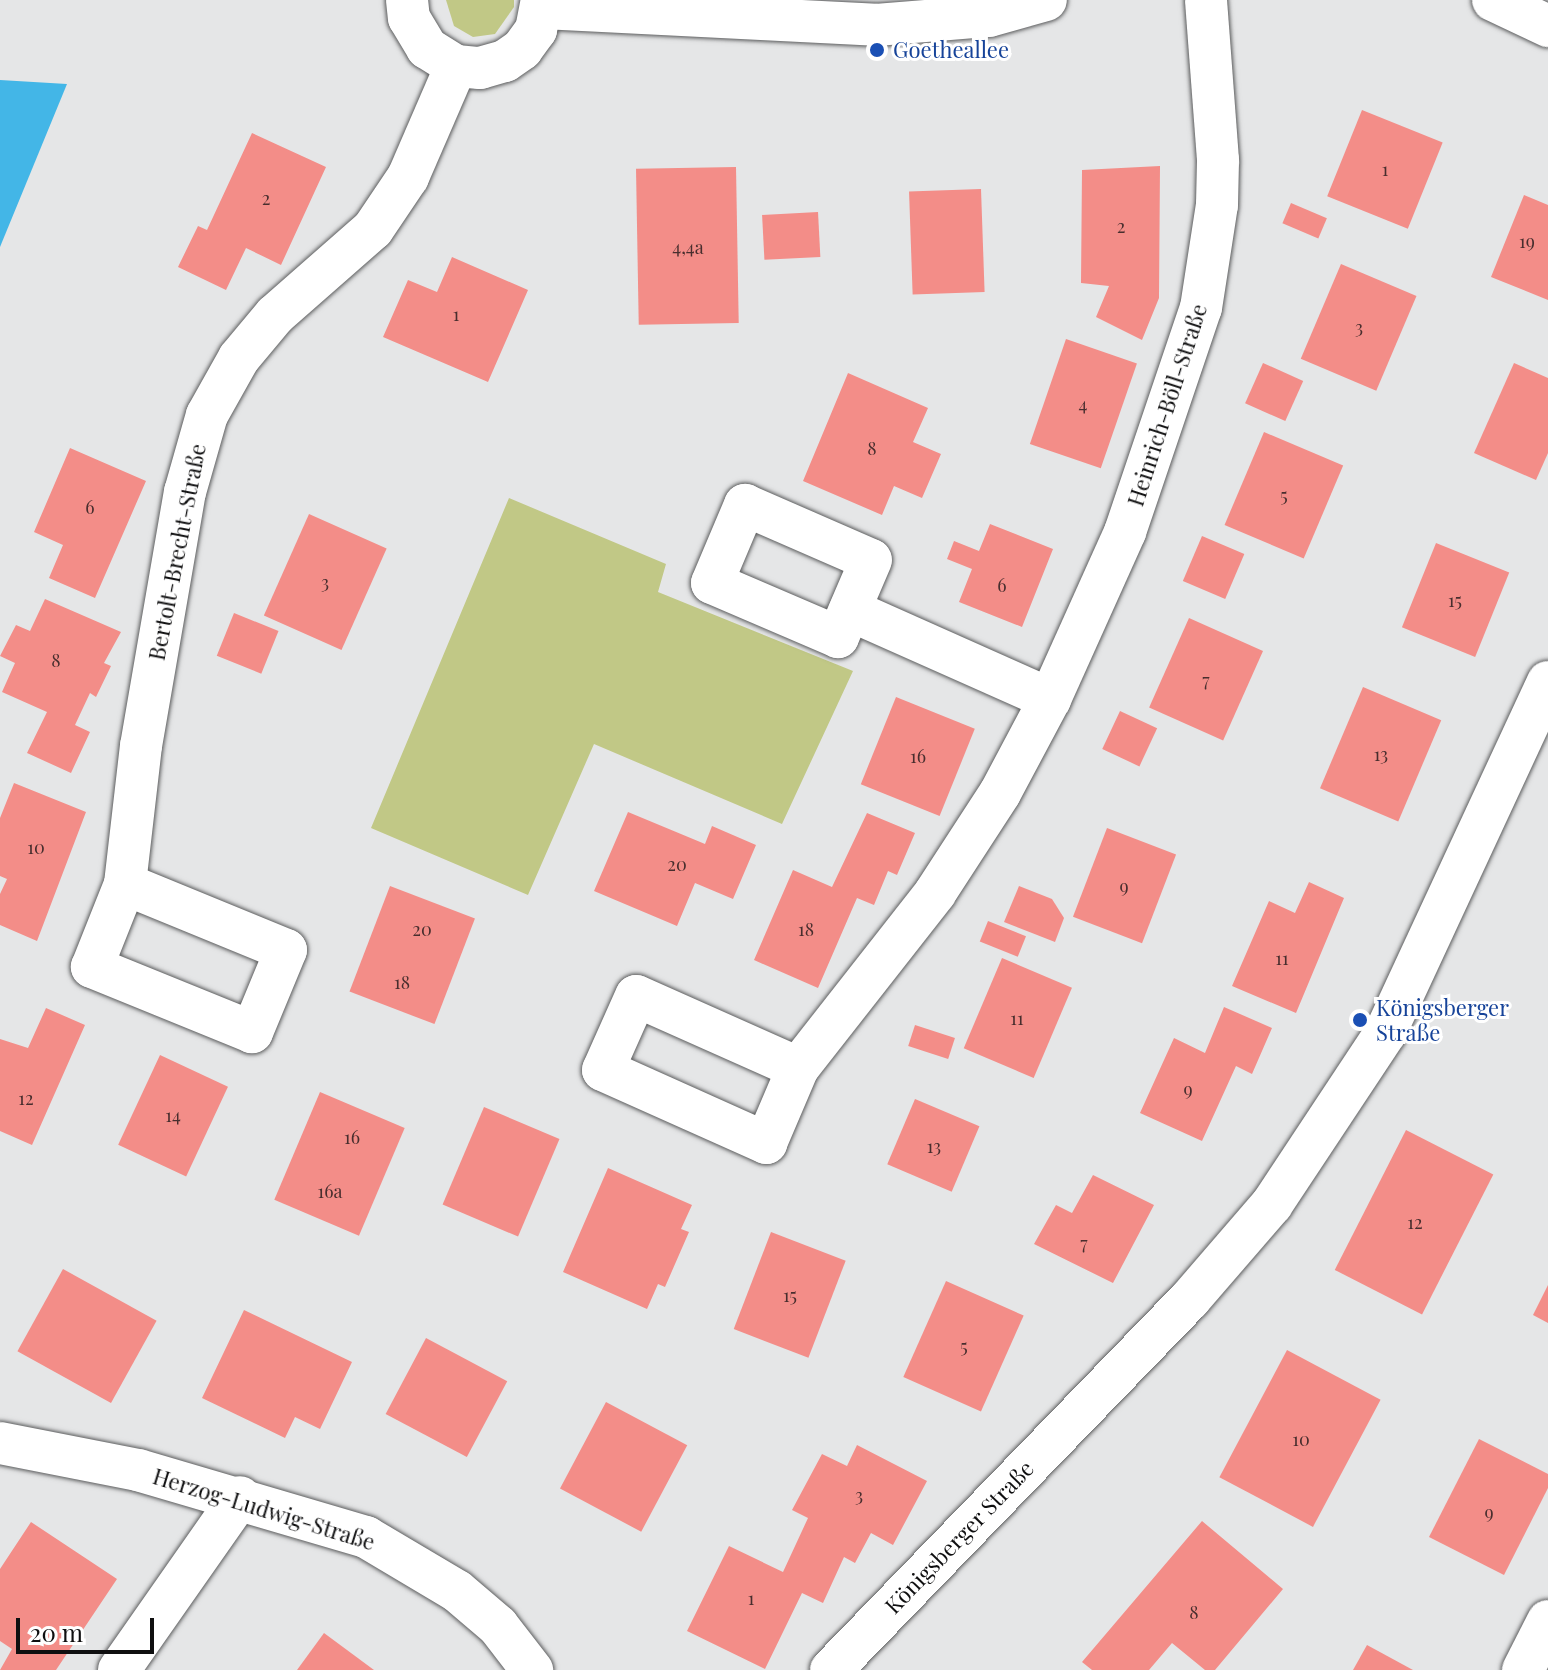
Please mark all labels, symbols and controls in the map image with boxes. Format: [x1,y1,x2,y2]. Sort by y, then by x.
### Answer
place label: Goetheallee [893,37,1009,63]
marker: Goetheallee [868,41,886,59]
house number: 1 [1382,158,1388,180]
house number: 2 [262,187,270,209]
house number: 2 [1117,215,1125,237]
house number: 19 [1519,230,1535,252]
house number: 4,4a [672,236,704,258]
street label: Heinrich-Böll-Straße [1122,301,1212,509]
house number: 1 [453,303,459,325]
house number: 3 [1355,316,1363,338]
house number: 4 [1079,393,1087,415]
house number: 8 [867,437,877,459]
street label: Bertolt-Brecht-Straße [143,441,211,663]
house number: 5 [1280,484,1288,506]
house number: 6 [85,496,95,518]
house number: 3 [321,571,329,593]
house number: 6 [997,574,1007,596]
house number: 15 [1448,589,1462,611]
house number: 8 [51,649,61,671]
house number: 7 [1202,669,1210,691]
house number: 13 [1374,743,1388,765]
house number: 16 [910,745,926,767]
house number: 10 [27,836,45,858]
house number: 20 [667,853,687,875]
house number: 9 [1119,875,1129,897]
house number: 20 [412,918,432,940]
house number: 18 [798,918,814,940]
house number: 11 [1275,947,1289,969]
house number: 18 [394,971,410,993]
place label: Königsberger Straße [1376,994,1509,1046]
house number: 11 [1010,1007,1024,1029]
marker: Königsberger Straße [1351,1011,1369,1029]
house number: 9 [1183,1078,1193,1100]
house number: 12 [18,1087,34,1109]
house number: 14 [165,1104,181,1126]
house number: 16 [344,1126,360,1148]
house number: 13 [927,1135,941,1157]
house number: 16a [318,1180,342,1202]
house number: 12 [1407,1211,1423,1233]
house number: 7 [1080,1232,1088,1254]
house number: 15 [783,1284,797,1306]
house number: 5 [960,1335,968,1357]
house number: 10 [1292,1428,1310,1450]
street label: Königsberger Straße [879,1455,1039,1619]
street label: Herzog-Ludwig-Straße [150,1463,378,1555]
house number: 3 [855,1484,863,1506]
house number: 9 [1484,1501,1494,1523]
house number: 1 [748,1587,754,1609]
house number: 8 [1189,1601,1199,1623]
scale bar [20,1602,158,1652]
text: 20 m [30,1616,83,1648]

